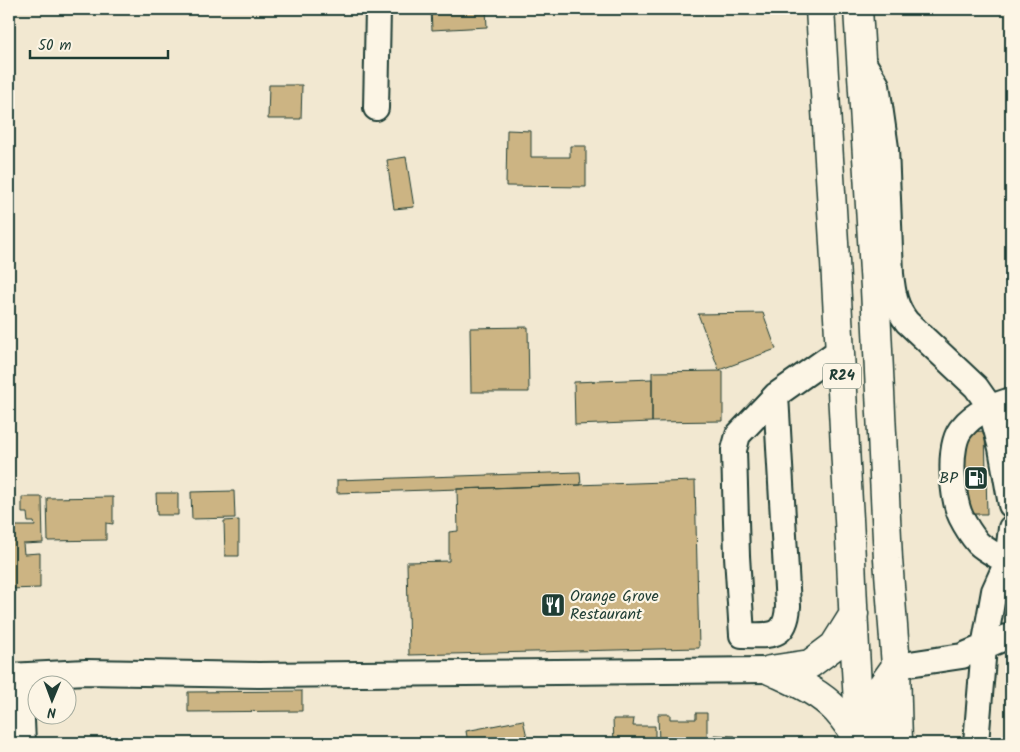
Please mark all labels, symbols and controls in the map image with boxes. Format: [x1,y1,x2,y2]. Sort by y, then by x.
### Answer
scale bar [30,28,168,60]
text: 50 m [38,34,72,58]
road number: R24 [823,364,861,388]
fuel station icon: BP [963,465,989,491]
place label: BP [939,466,958,491]
place label: Orange Grove Restaurant [570,584,659,627]
restaurant icon: Orange Grove Restaurant [540,592,566,618]
north arrow [28,674,78,724]
text: N [47,701,56,723]

